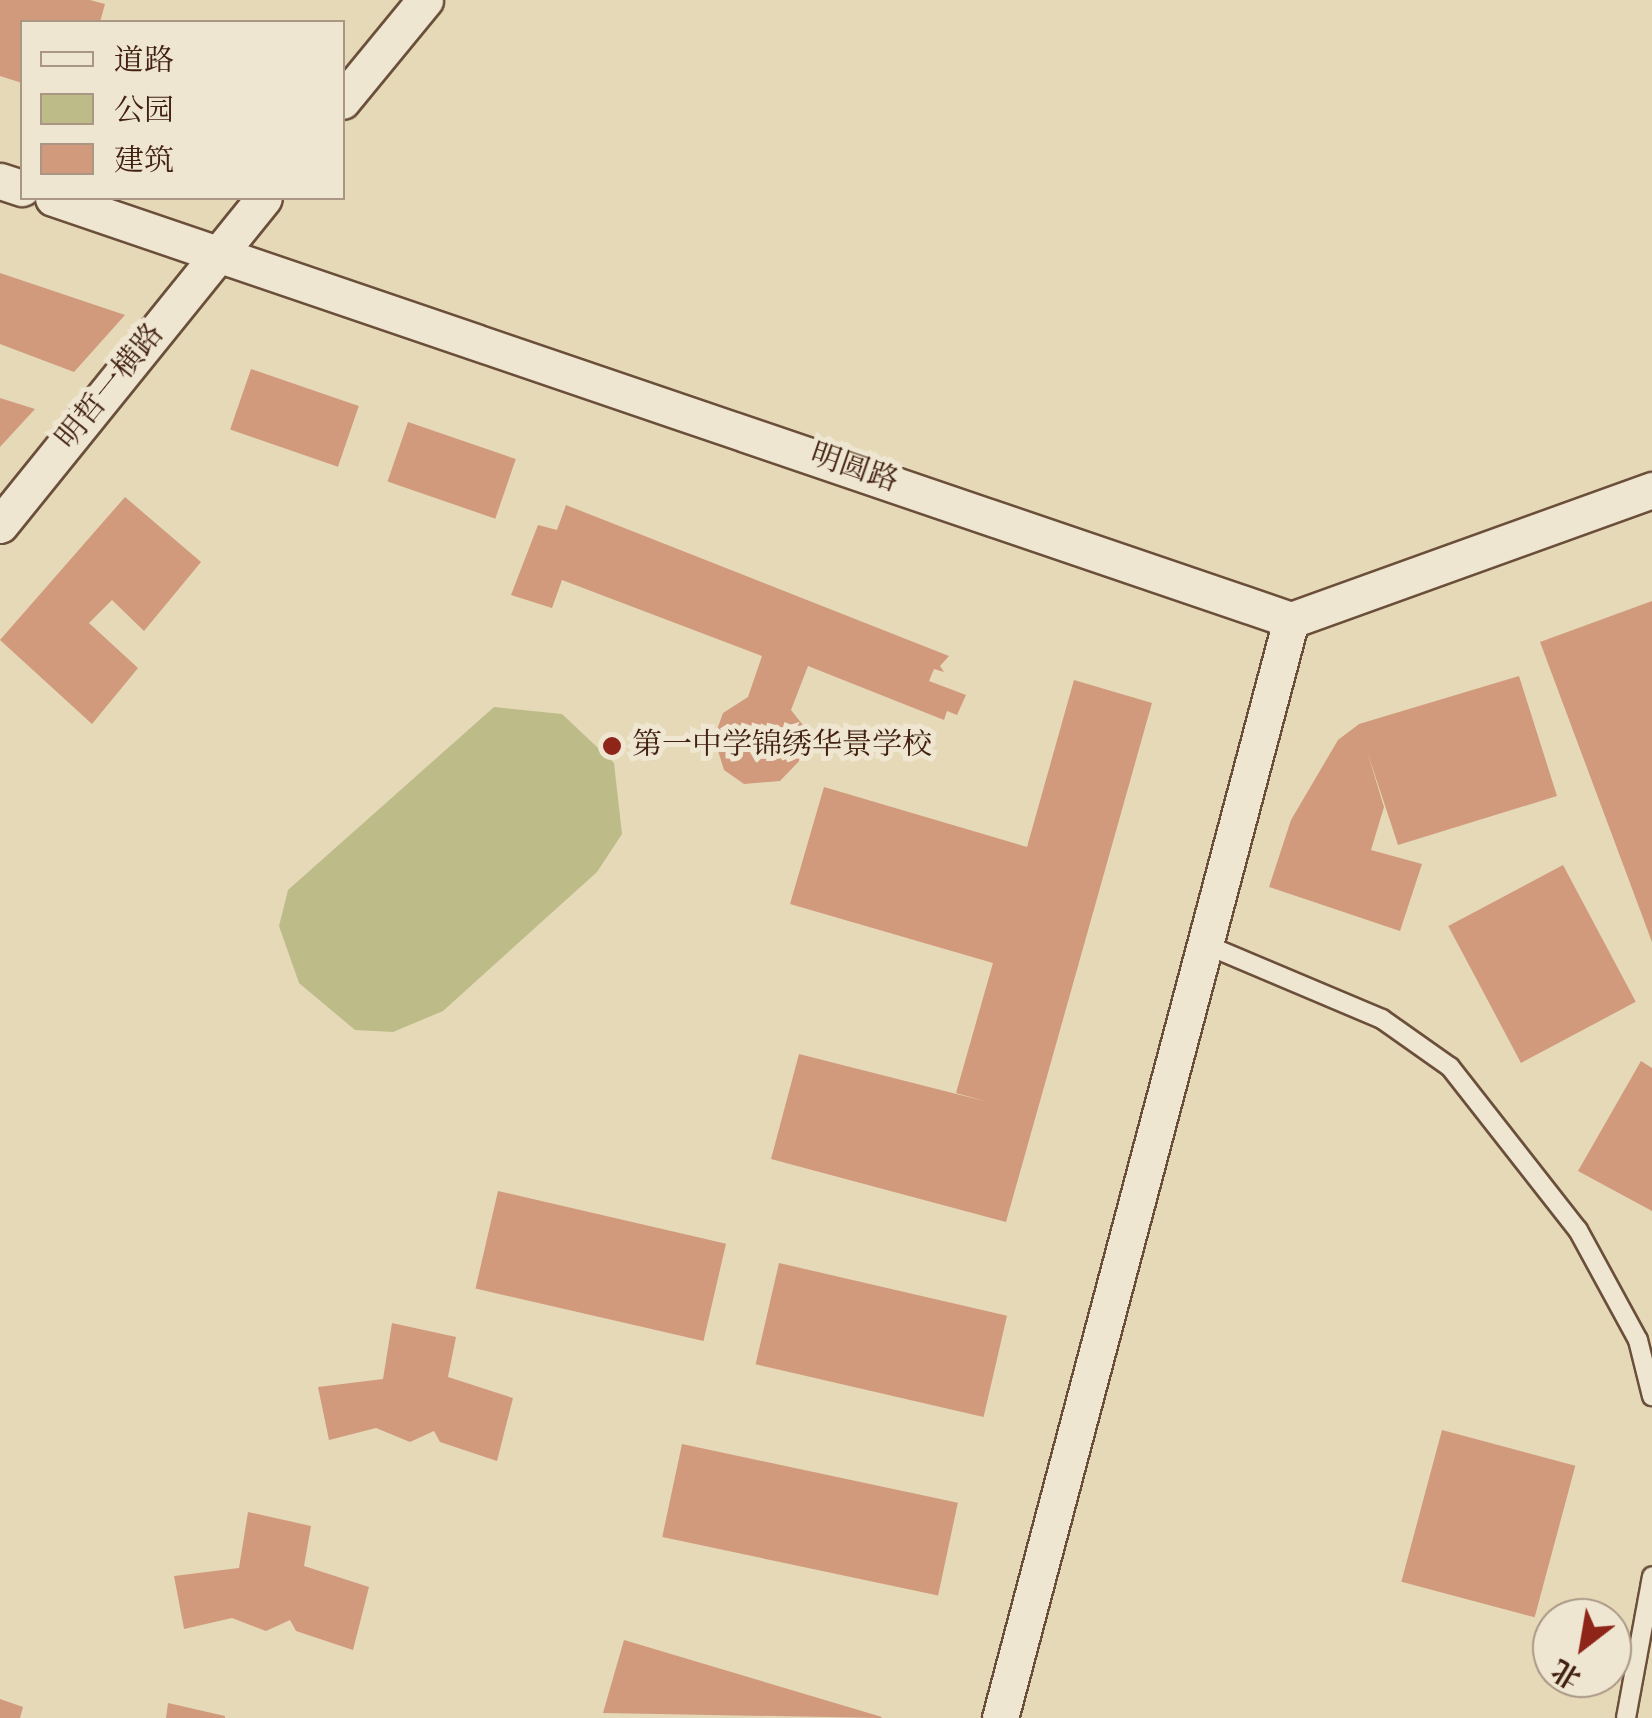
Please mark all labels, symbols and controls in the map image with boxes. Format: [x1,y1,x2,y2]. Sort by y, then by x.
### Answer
legend [20,20,345,200]
text: 道路 [114,41,174,83]
text: 公园 [114,91,174,133]
text: 建筑 [114,141,174,183]
street label: 明哲一横路 [50,317,172,457]
street label: 明圆路 [806,437,902,501]
place label: 第一中学锦绣华景学校 [632,728,932,764]
marker: 第一中学锦绣华景学校 [601,735,623,757]
north arrow [1532,1598,1632,1698]
text: 北 [1545,1649,1589,1696]

